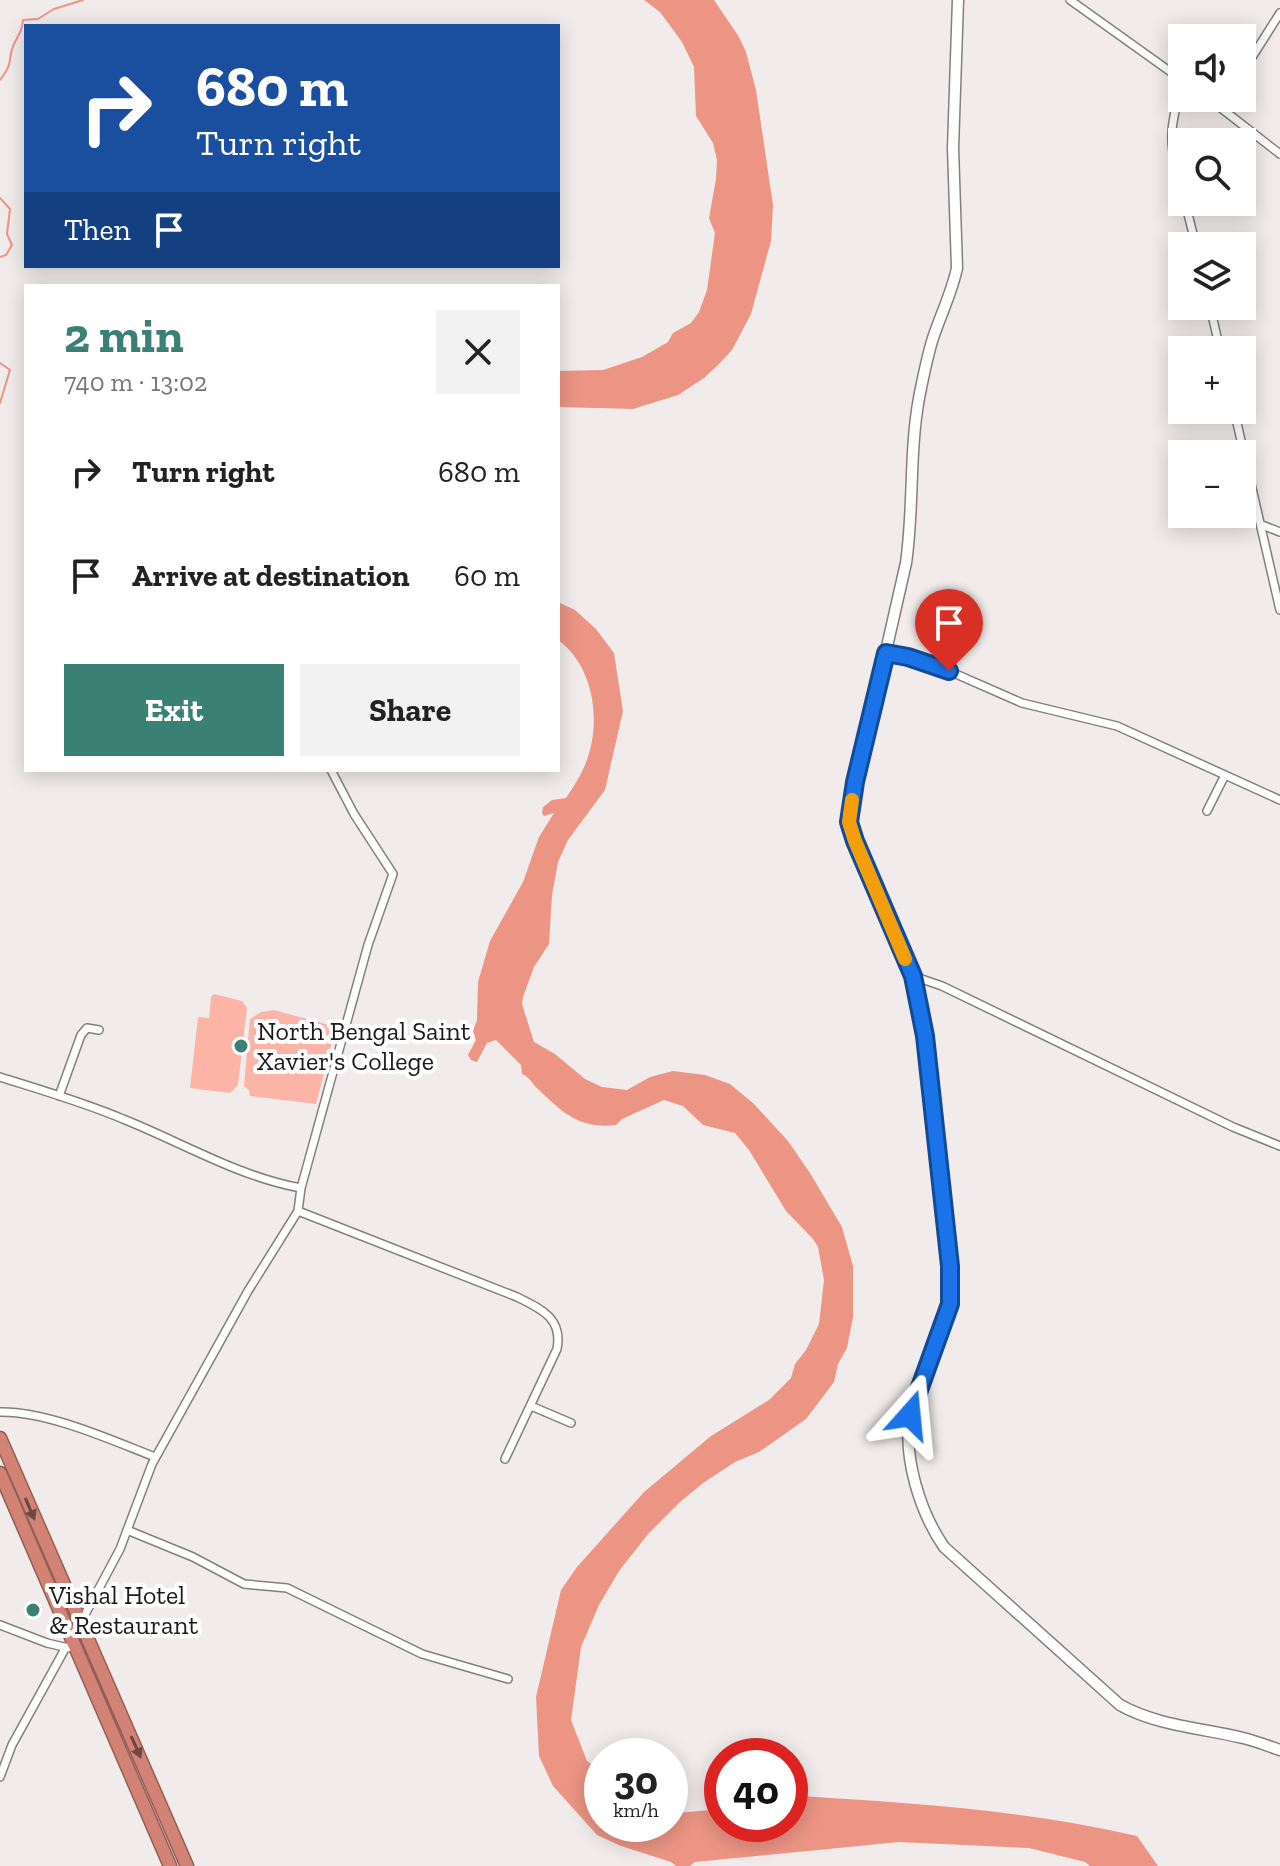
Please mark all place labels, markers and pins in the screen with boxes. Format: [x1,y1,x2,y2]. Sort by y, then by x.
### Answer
pin [915,589,983,671]
place label: North Bengal Saint Xavier's College [257,1015,471,1077]
marker: North Bengal Saint Xavier's College [232,1037,250,1055]
place label: Vishal Hotel & Restaurant [48,1579,198,1641]
marker: Vishal Hotel & Restaurant [24,1601,42,1619]

